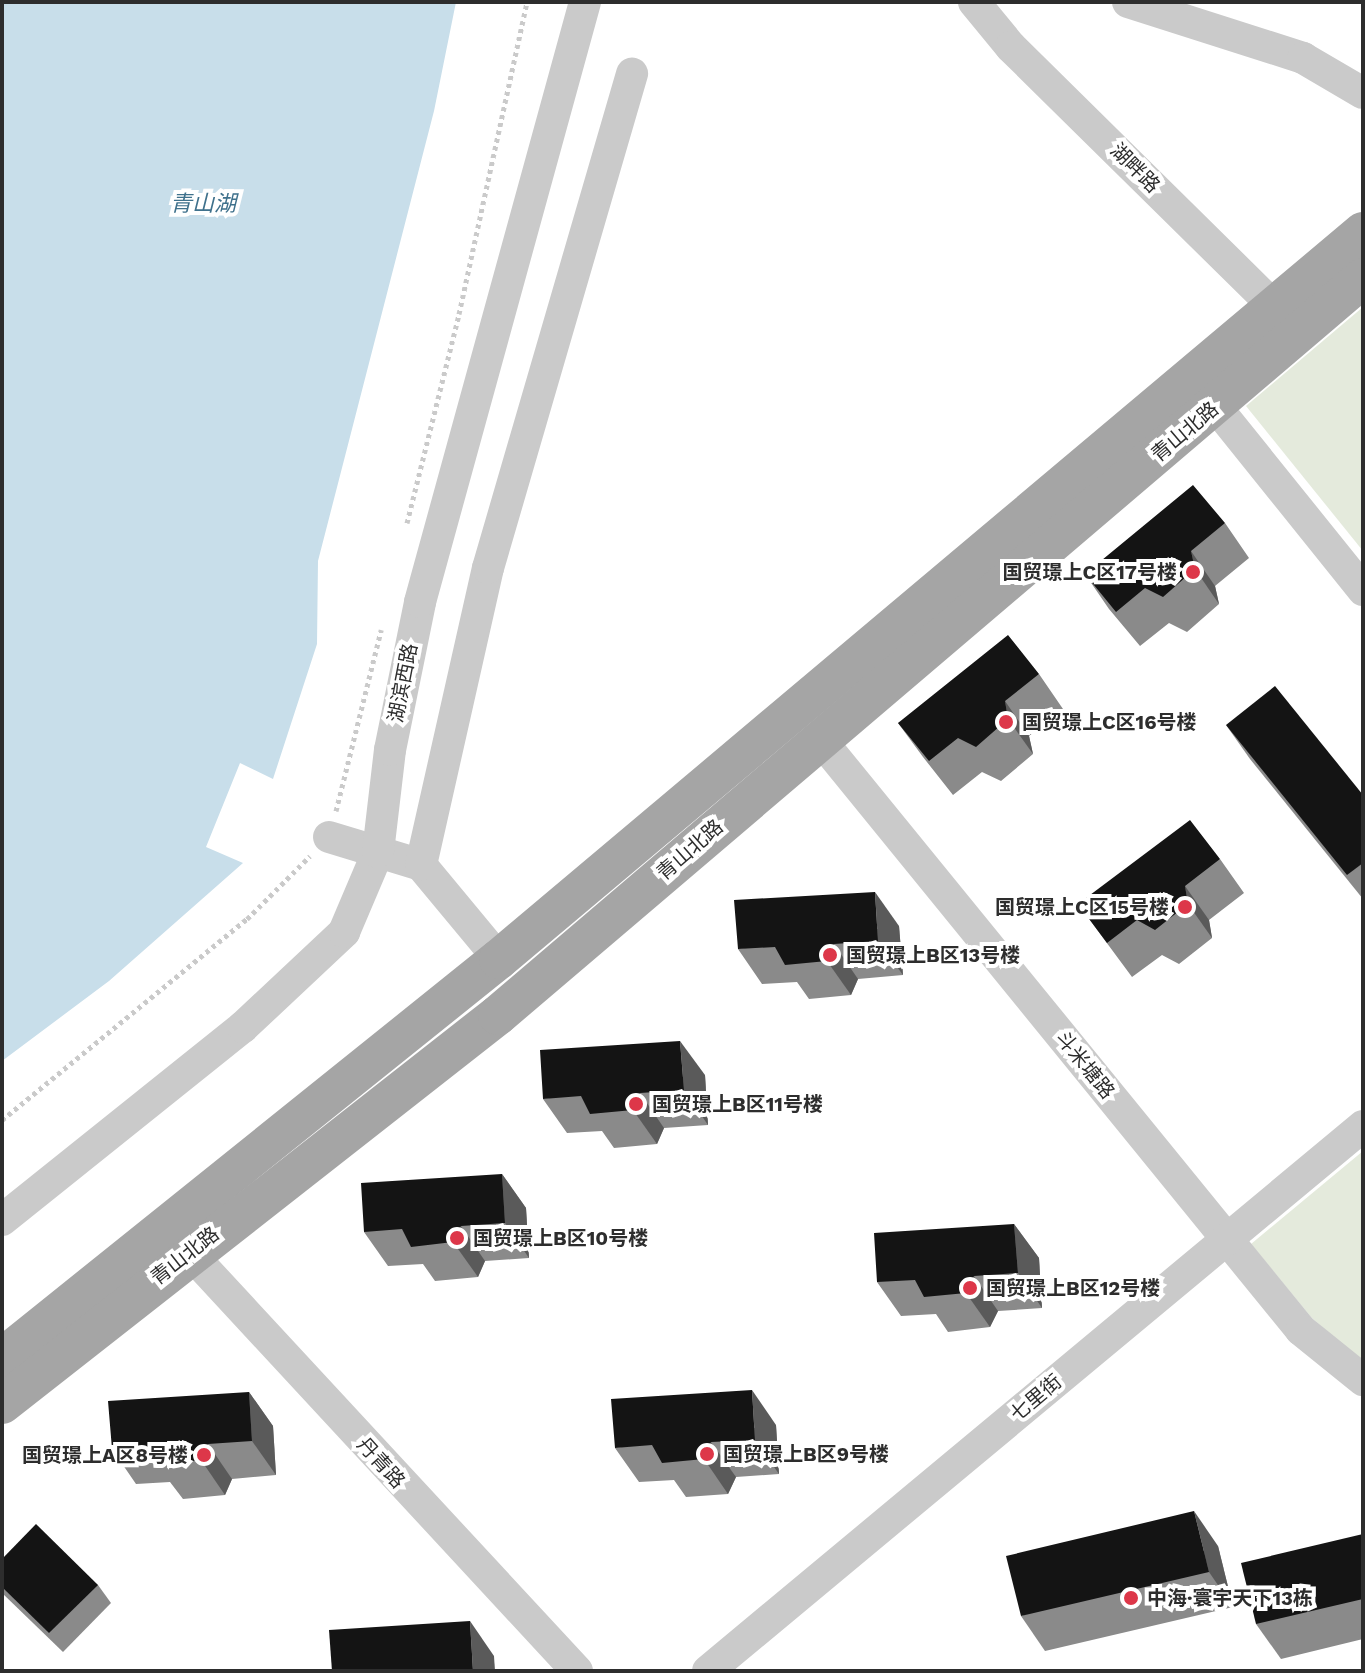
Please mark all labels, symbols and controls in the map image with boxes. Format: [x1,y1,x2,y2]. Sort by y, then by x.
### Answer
street label: 湖畔路 [1105,138,1165,198]
water label: 青山湖 [170,191,236,217]
street label: 青山北路 [1147,397,1223,467]
place label: 国贸璟上C区17号楼 [1003,560,1177,584]
marker: 国贸璟上C区17号楼 [1184,563,1202,581]
street label: 湖滨西路 [384,641,422,725]
place label: 国贸璟上C区16号楼 [1022,710,1197,734]
marker: 国贸璟上C区16号楼 [997,713,1015,731]
street label: 青山北路 [652,815,728,885]
place label: 国贸璟上C区15号楼 [995,895,1169,919]
marker: 国贸璟上C区15号楼 [1176,898,1194,916]
place label: 国贸璟上B区13号楼 [846,943,1020,967]
marker: 国贸璟上B区13号楼 [821,946,839,964]
street label: 斗米塘路 [1051,1026,1119,1104]
place label: 国贸璟上B区11号楼 [652,1092,823,1116]
marker: 国贸璟上B区11号楼 [627,1095,645,1113]
street label: 青山北路 [146,1222,224,1290]
place label: 国贸璟上B区10号楼 [473,1226,648,1250]
marker: 国贸璟上B区10号楼 [448,1229,466,1247]
place label: 国贸璟上B区12号楼 [986,1276,1160,1300]
marker: 国贸璟上B区12号楼 [961,1279,979,1297]
street label: 七里街 [1005,1370,1067,1426]
street label: 丹青路 [352,1433,410,1493]
place label: 国贸璟上B区9号楼 [723,1442,889,1466]
place label: 国贸璟上A区8号楼 [22,1443,188,1467]
marker: 国贸璟上B区9号楼 [698,1445,716,1463]
marker: 国贸璟上A区8号楼 [195,1446,213,1464]
place label: 中海·寰宇天下13栋 [1147,1586,1313,1610]
marker: 中海·寰宇天下13栋 [1122,1589,1140,1607]

